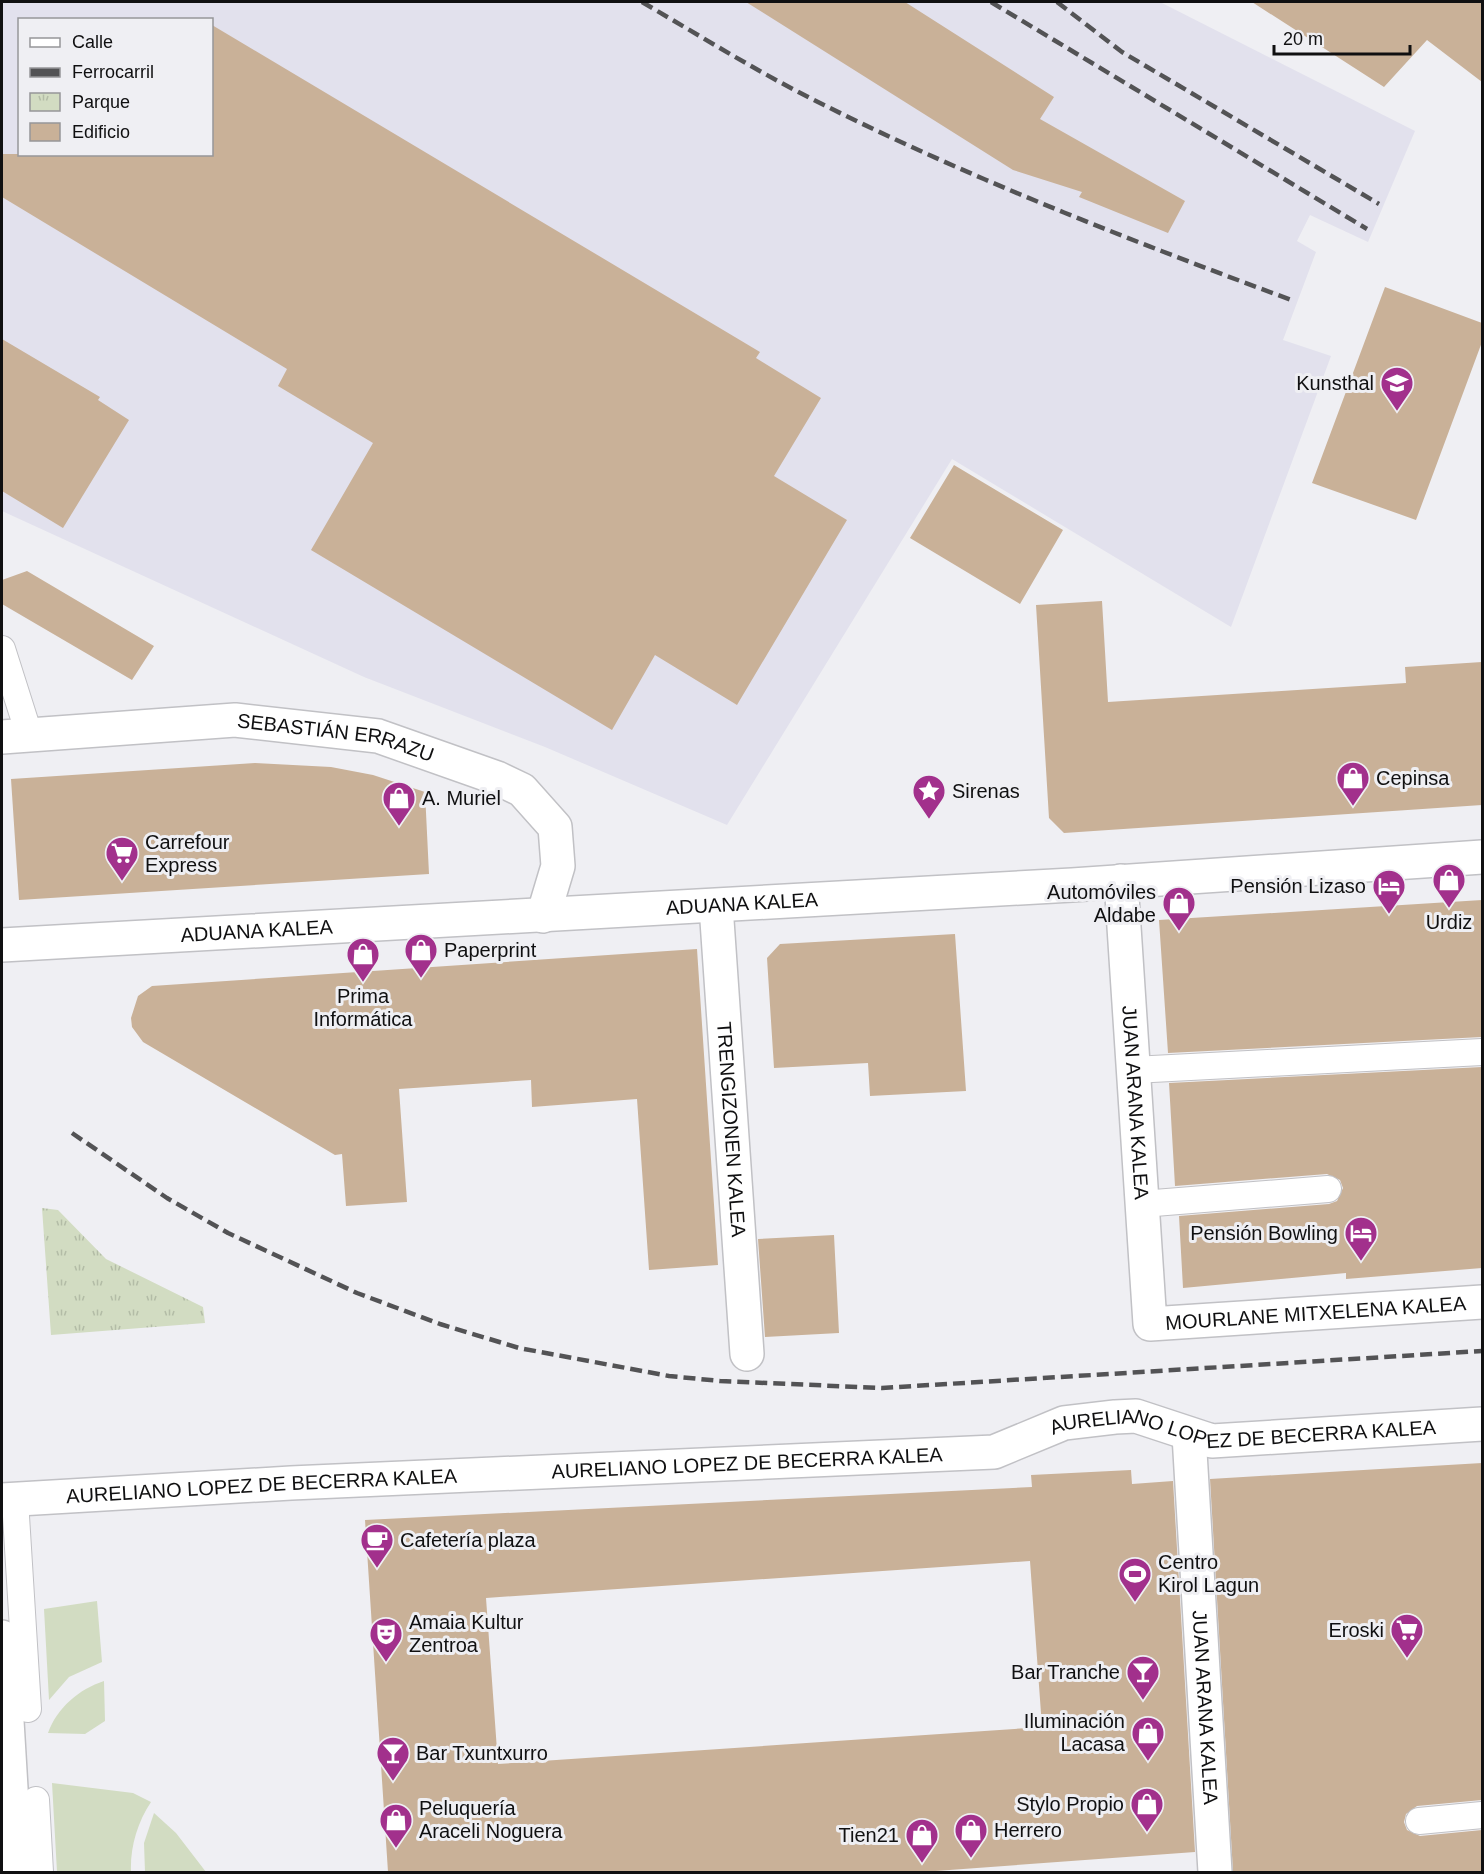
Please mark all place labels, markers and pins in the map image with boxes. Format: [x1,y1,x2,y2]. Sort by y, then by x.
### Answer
school or university icon: Kunsthal [1379,365,1415,412]
place label: Kunsthal [1296,372,1374,394]
shop icon: Cepinsa [1335,760,1371,807]
place label: Cepinsa [1376,767,1450,789]
place icon: Sirenas [911,773,947,820]
shop icon: A. Muriel [381,780,417,827]
place label: Sirenas [952,780,1020,802]
place label: A. Muriel [422,787,501,809]
place label: Carrefour Express [145,831,230,876]
supermarket icon: Carrefour Express [104,835,140,882]
shop icon: Urdiz [1431,862,1467,909]
hotel icon: Pensión Lizaso [1371,868,1407,915]
place label: Pensión Lizaso [1230,875,1366,897]
place label: Automóviles Aldabe [1047,881,1156,926]
shop icon: Automóviles Aldabe [1161,885,1197,932]
place label: Urdiz [1426,911,1472,933]
shop icon: Paperprint [403,932,439,979]
shop icon: Prima Informática [345,936,381,983]
place label: Paperprint [444,939,537,961]
place label: Prima Informática [314,985,413,1030]
hotel icon: Pensión Bowling [1343,1215,1379,1262]
place label: Pensión Bowling [1190,1222,1338,1244]
cafe icon: Cafetería plaza [359,1522,395,1569]
place label: Cafetería plaza [400,1529,537,1551]
place label: Centro Kirol Lagun [1158,1551,1259,1596]
sports icon: Centro Kirol Lagun [1117,1556,1153,1603]
place label: Amaia Kultur Zentroa [409,1611,524,1656]
supermarket icon: Eroski [1389,1612,1425,1659]
theatre icon: Amaia Kultur Zentroa [368,1616,404,1663]
place label: Eroski [1328,1619,1384,1641]
bar icon: Bar Tranche [1125,1654,1161,1701]
place label: Bar Tranche [1011,1661,1120,1683]
place label: Iluminación Lacasa [1024,1710,1126,1755]
shop icon: Iluminación Lacasa [1130,1715,1166,1762]
bar icon: Bar Txuntxurro [375,1735,411,1782]
place label: Bar Txuntxurro [416,1742,548,1764]
shop icon: Stylo Propio [1129,1786,1165,1833]
place label: Stylo Propio [1016,1793,1124,1815]
place label: Peluquería Araceli Noguera [419,1797,563,1842]
shop icon: Peluquería Araceli Noguera [378,1802,414,1849]
shop icon: Herrero [953,1812,989,1859]
shop icon: Tien21 [904,1817,940,1864]
place label: Herrero [994,1819,1062,1841]
place label: Tien21 [839,1824,899,1846]

